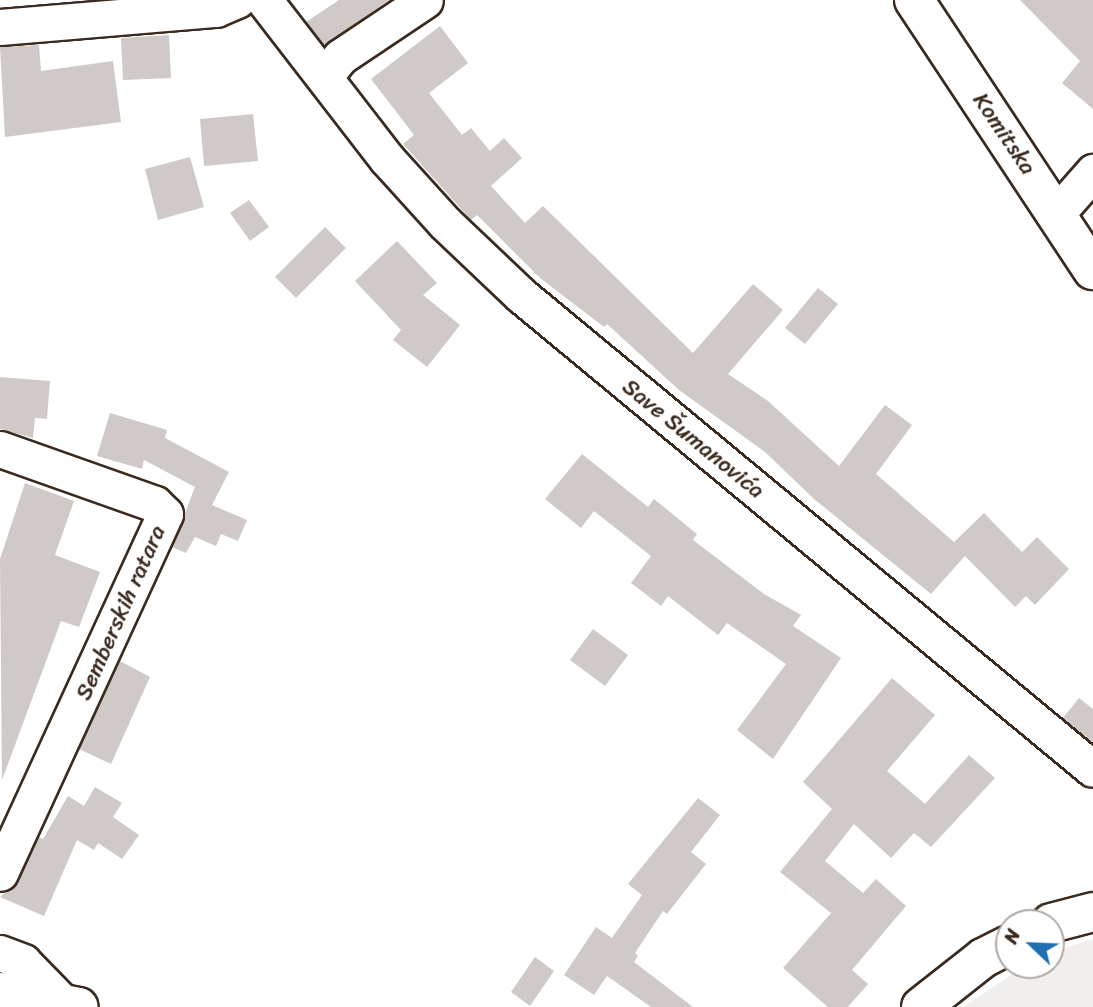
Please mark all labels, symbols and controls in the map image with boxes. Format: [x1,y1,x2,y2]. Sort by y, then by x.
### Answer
street label: Komitska [967,88,1041,180]
street label: Save Šumanovića [617,373,769,505]
street label: Semberskih ratara [70,521,172,705]
north arrow [995,909,1065,979]
text: N [994,924,1030,949]

